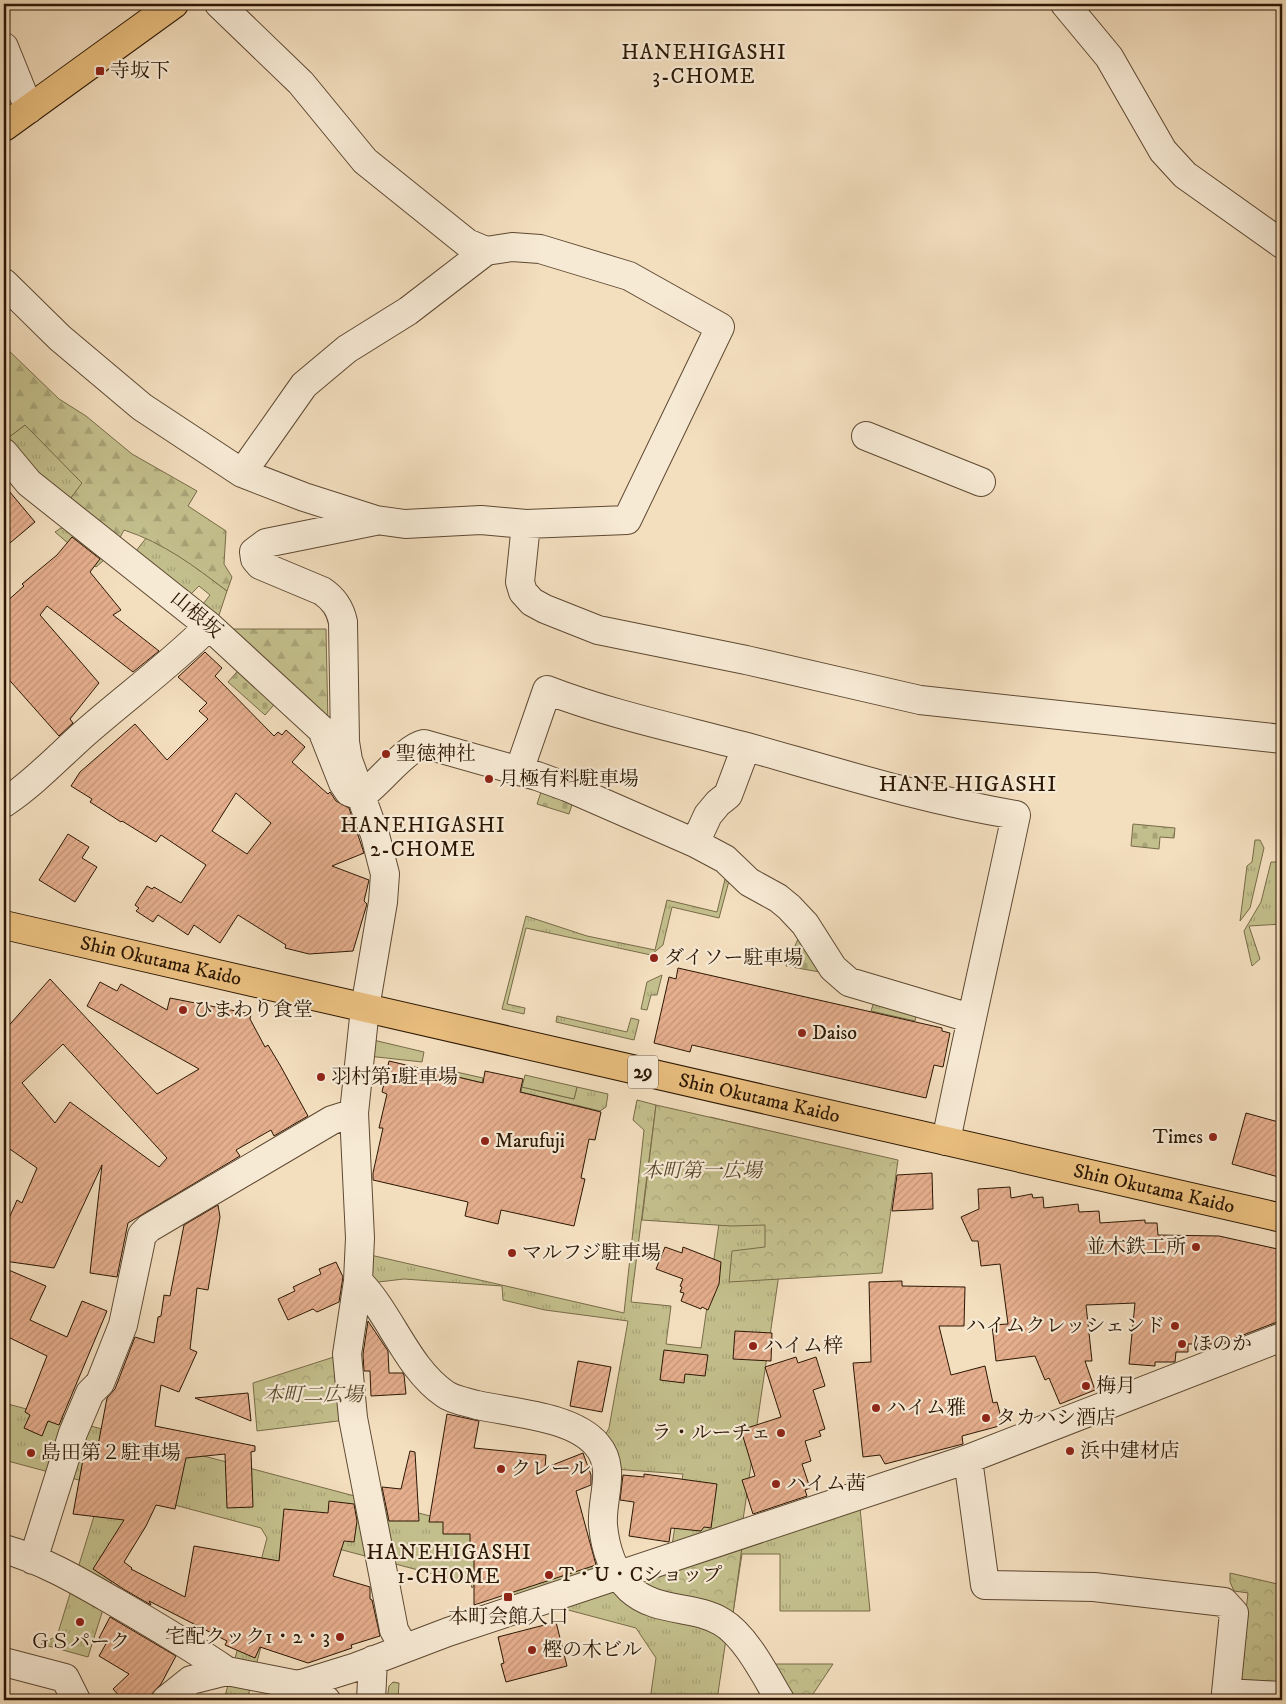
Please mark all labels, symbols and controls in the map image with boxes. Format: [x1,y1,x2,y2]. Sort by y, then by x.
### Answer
district label: HANEHIGASHI 3-CHOME [621,40,787,90]
place label: 寺坂下 [110,59,170,84]
marker: 寺坂下 [94,65,106,77]
street label: 山根坂 [165,586,227,644]
place label: 聖徳神社 [396,742,476,767]
marker: 聖徳神社 [380,748,392,760]
place label: 月極有料駐車場 [499,767,639,792]
district label: HANE HIGASHI [879,771,1057,798]
marker: 月極有料駐車場 [483,773,495,785]
district label: HANEHIGASHI 2-CHOME [340,813,506,863]
street label: Shin Okutama Kaido [78,930,244,992]
place label: ダイソー駐車場 [664,946,804,971]
marker: ダイソー駐車場 [648,952,660,964]
place label: ひまわり食堂 [193,998,313,1023]
marker: ひまわり食堂 [177,1004,189,1016]
place label: Daiso [812,1021,857,1046]
marker: Daiso [796,1027,808,1039]
road number: 29 [628,1056,658,1088]
place label: 羽村第1駐車場 [331,1065,458,1090]
street label: Shin Okutama Kaido [676,1068,842,1129]
marker: 羽村第1駐車場 [315,1071,327,1083]
place label: Times [1153,1125,1203,1150]
place label: Marufuji [495,1129,565,1154]
marker: Times [1207,1131,1219,1143]
marker: Marufuji [479,1135,491,1147]
street label: Shin Okutama Kaido [1071,1158,1237,1219]
park label: 本町第一広場 [642,1159,764,1184]
place label: 並木鉄工所 [1086,1235,1186,1260]
place label: マルフジ駐車場 [522,1241,661,1266]
marker: 並木鉄工所 [1190,1241,1202,1253]
marker: マルフジ駐車場 [506,1247,518,1259]
place label: ハイムクレッシェンド [966,1314,1165,1339]
marker: ハイムクレッシェンド [1169,1320,1181,1332]
place label: ほのか [1192,1332,1252,1357]
place label: ハイム梓 [763,1334,843,1359]
marker: ほのか [1176,1338,1188,1350]
marker: ハイム梓 [747,1340,759,1352]
place label: 梅月 [1096,1374,1136,1399]
marker: 梅月 [1080,1380,1092,1392]
park label: 本町二広場 [263,1383,365,1408]
place label: ハイム雅 [886,1396,966,1421]
marker: ハイム雅 [870,1402,882,1414]
place label: タカハシ酒店 [996,1406,1116,1431]
marker: タカハシ酒店 [980,1412,992,1424]
place label: ラ・ルーチェ [652,1421,771,1446]
marker: ラ・ルーチェ [775,1427,787,1439]
place label: 浜中建材店 [1080,1439,1180,1464]
place label: 島田第２駐車場 [41,1441,181,1466]
marker: 浜中建材店 [1064,1445,1076,1457]
marker: 島田第２駐車場 [25,1447,37,1459]
place label: クレール [511,1457,591,1482]
marker: クレール [495,1463,507,1475]
place label: ハイム茜 [786,1472,866,1497]
marker: ハイム茜 [770,1478,782,1490]
district label: HANEHIGASHI 1-CHOME [366,1540,532,1590]
place label: T・U・Cショップ [559,1563,723,1588]
marker: T・U・Cショップ [543,1569,555,1581]
marker: 本町会館入口 [502,1591,514,1603]
place label: 本町会館入口 [448,1605,568,1630]
marker: ＧＳパーク [74,1616,86,1628]
place label: 宅配クック1・2・3 [165,1625,330,1650]
place label: ＧＳパーク [30,1630,130,1655]
marker: 宅配クック1・2・3 [334,1631,346,1643]
place label: 樫の木ビル [542,1638,642,1663]
marker: 樫の木ビル [526,1644,538,1656]

